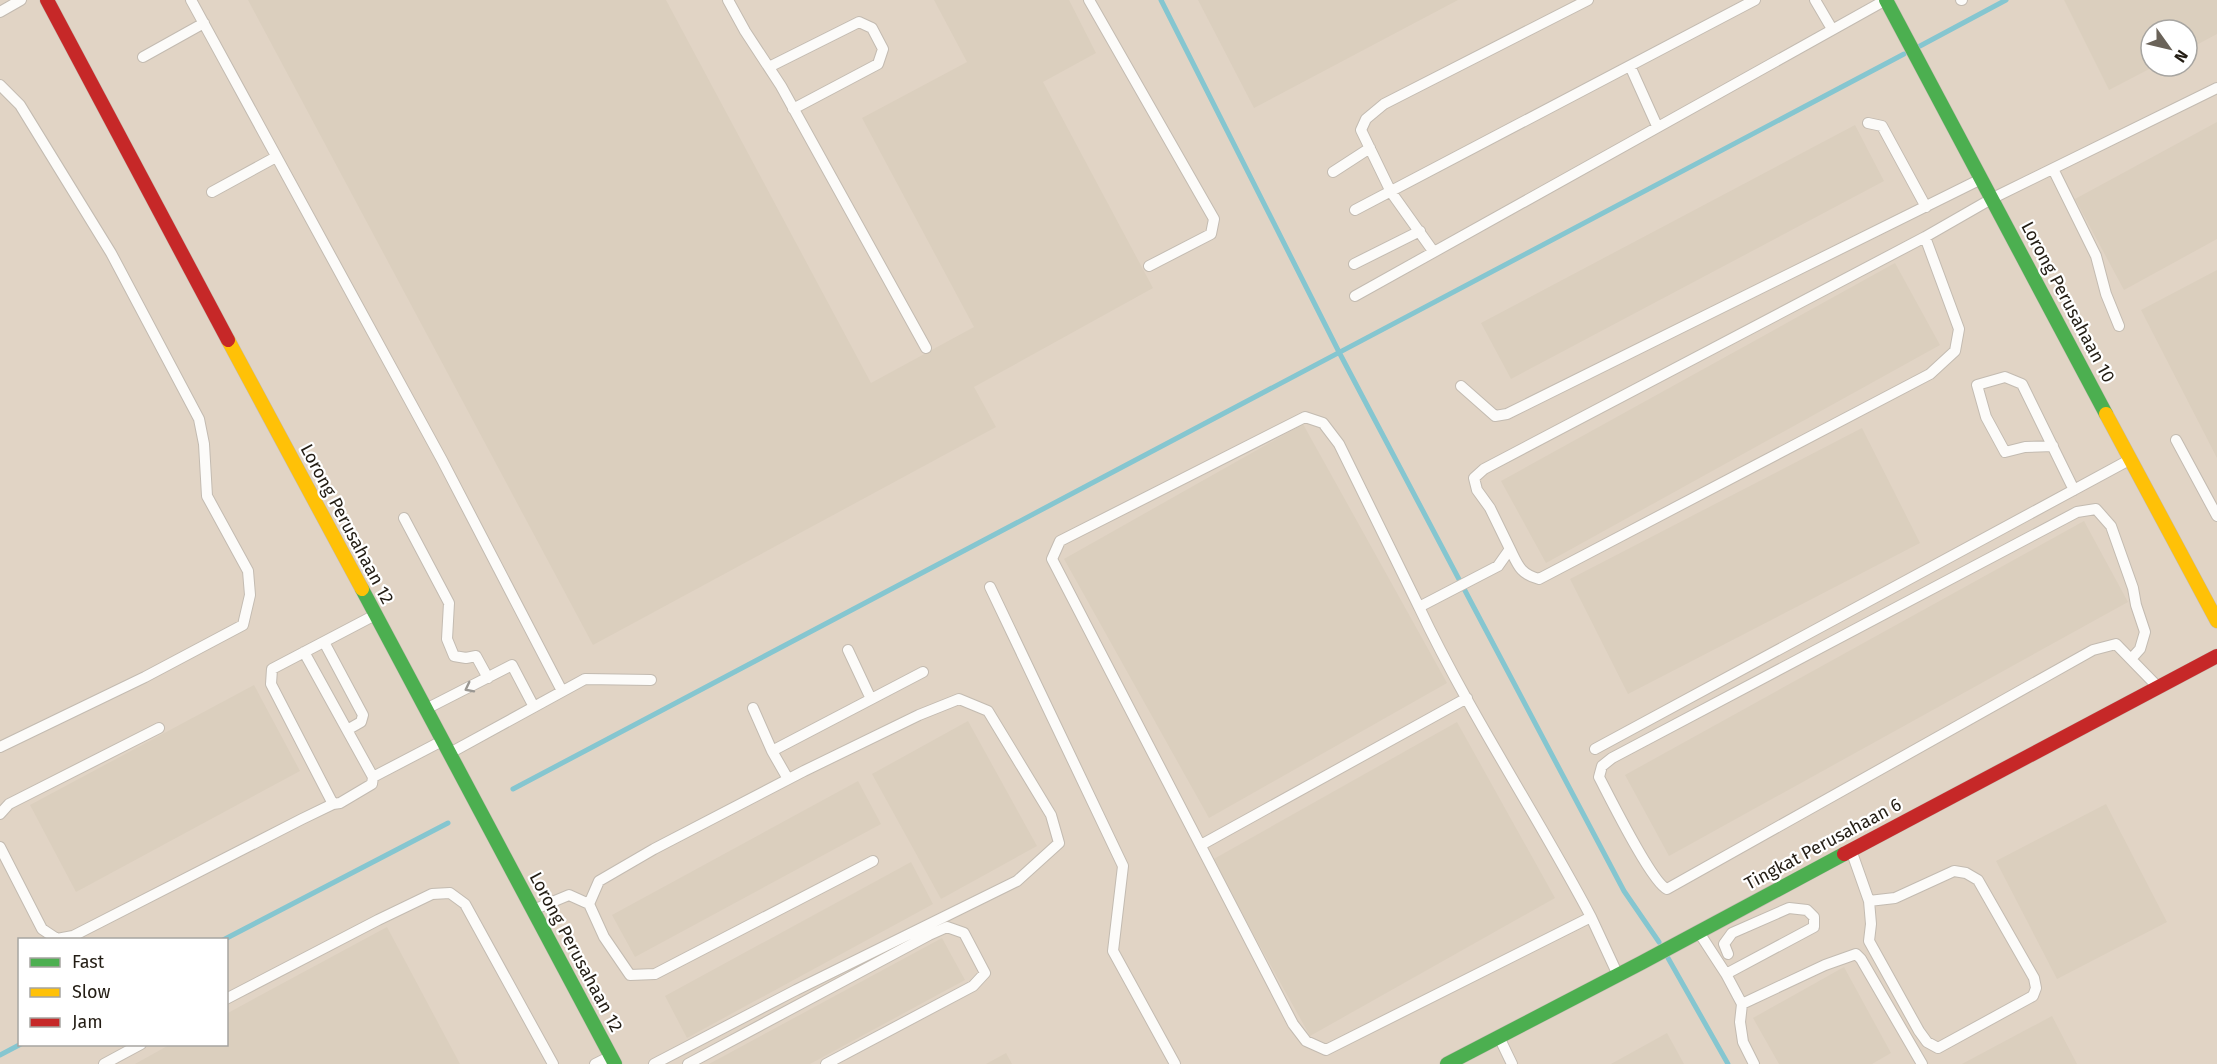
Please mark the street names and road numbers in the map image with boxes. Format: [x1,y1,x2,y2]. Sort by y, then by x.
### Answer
street label: Lorong Perusahaan 10 [2016,218,2120,386]
street label: Lorong Perusahaan 12 [296,440,399,608]
street label: Tingkat Perusahaan 6 [1741,793,1905,895]
street label: Lorong Perusahaan 12 [525,868,628,1036]

